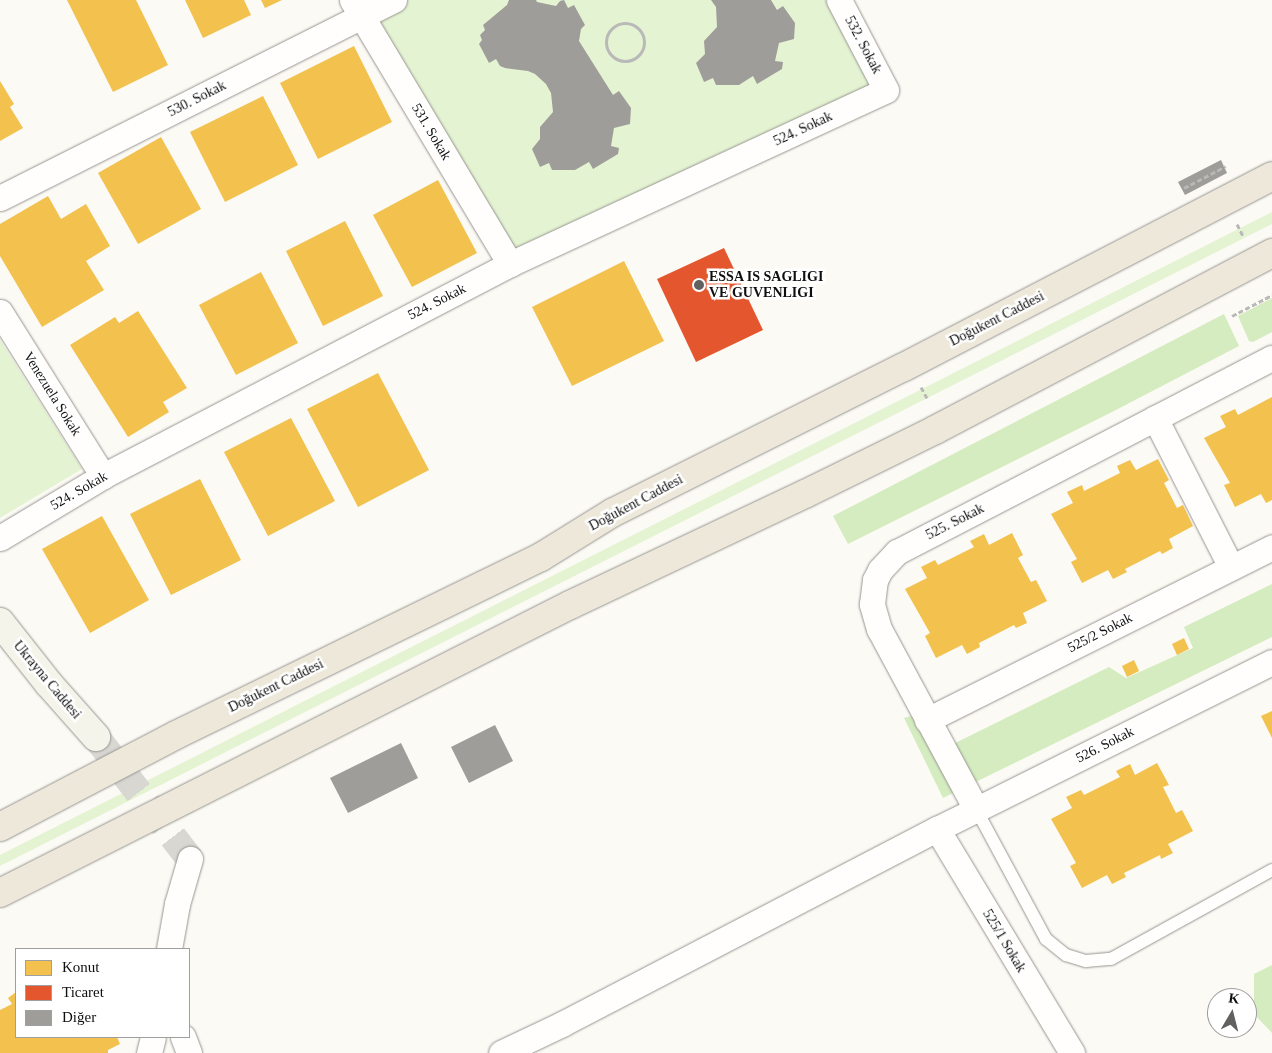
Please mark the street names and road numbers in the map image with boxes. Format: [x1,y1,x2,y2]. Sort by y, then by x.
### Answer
street label: 532. Sokak [841,13,885,77]
street label: 530. Sokak [165,77,229,121]
street label: 531. Sokak [408,101,454,163]
street label: 524. Sokak [771,108,835,150]
street label: 524. Sokak [405,280,469,324]
street label: Doğukent Caddesi [947,288,1047,350]
street label: Venezuela Sokak [19,349,85,439]
street label: 524. Sokak [48,468,110,514]
street label: Doğukent Caddesi [586,471,686,535]
street label: 525. Sokak [923,500,987,544]
street label: 525/2 Sokak [1065,610,1135,656]
street label: Ukrayna Caddesi [9,638,85,722]
street label: Doğukent Caddesi [226,656,326,716]
street label: 526. Sokak [1073,723,1137,767]
street label: 525/1 Sokak [979,907,1029,975]

